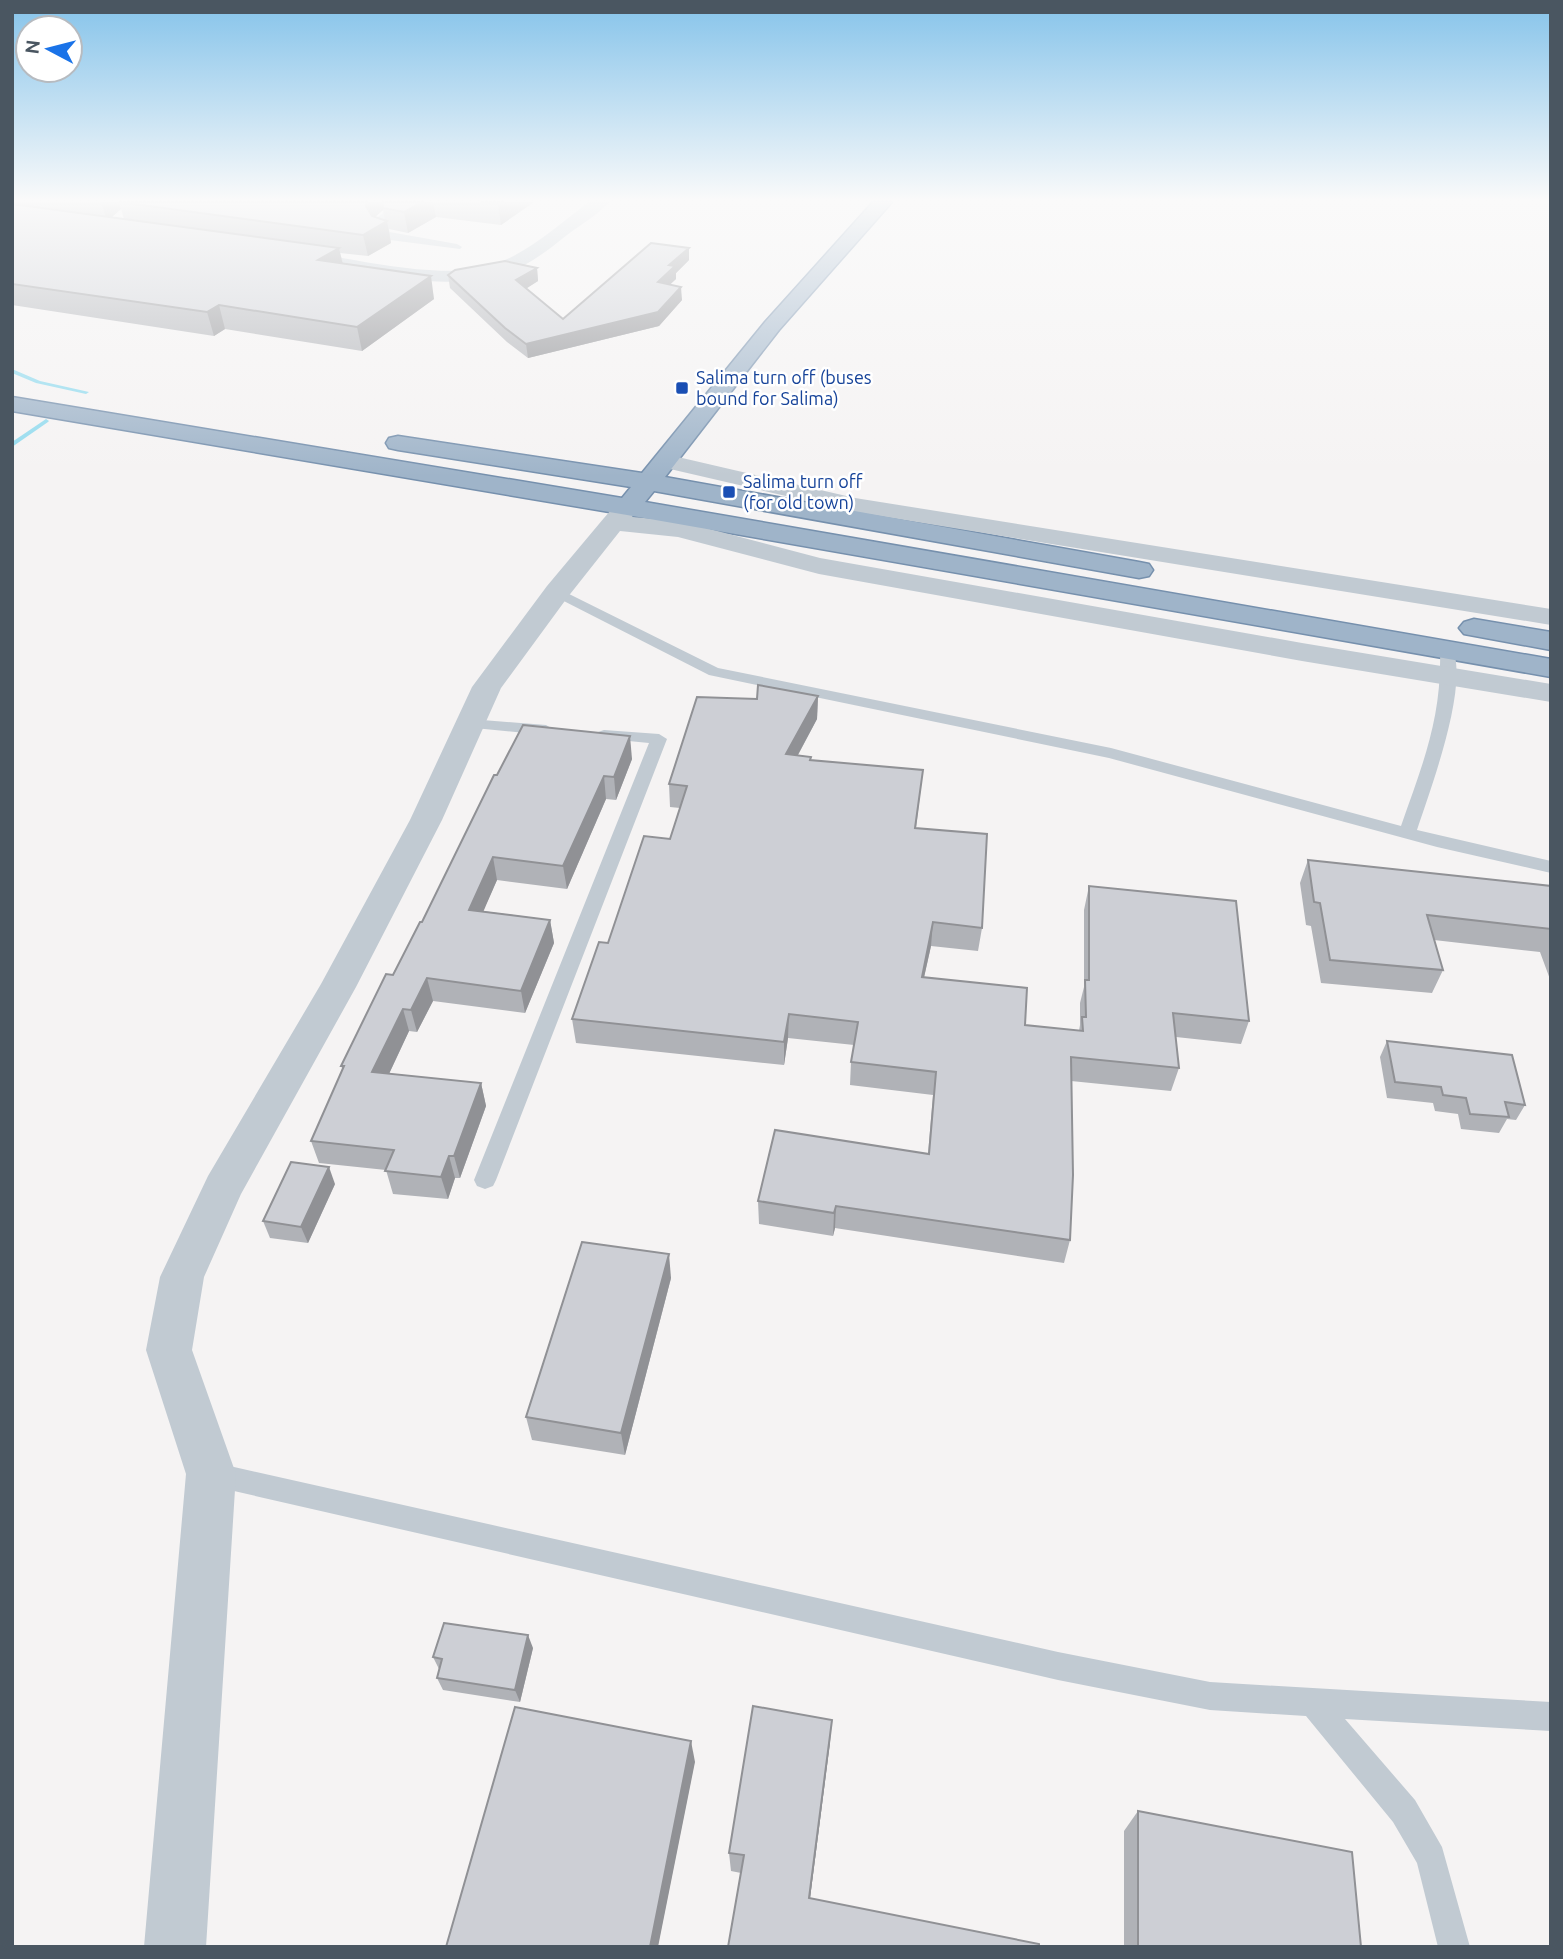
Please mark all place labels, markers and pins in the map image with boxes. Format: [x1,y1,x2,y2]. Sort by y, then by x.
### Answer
place label: Salima turn off (buses bound for Salima) [696,367,872,409]
marker: Salima turn off (buses bound for Salima) [674,380,690,396]
place label: Salima turn off (for old town) [743,471,863,513]
marker: Salima turn off (for old town) [721,484,737,500]

